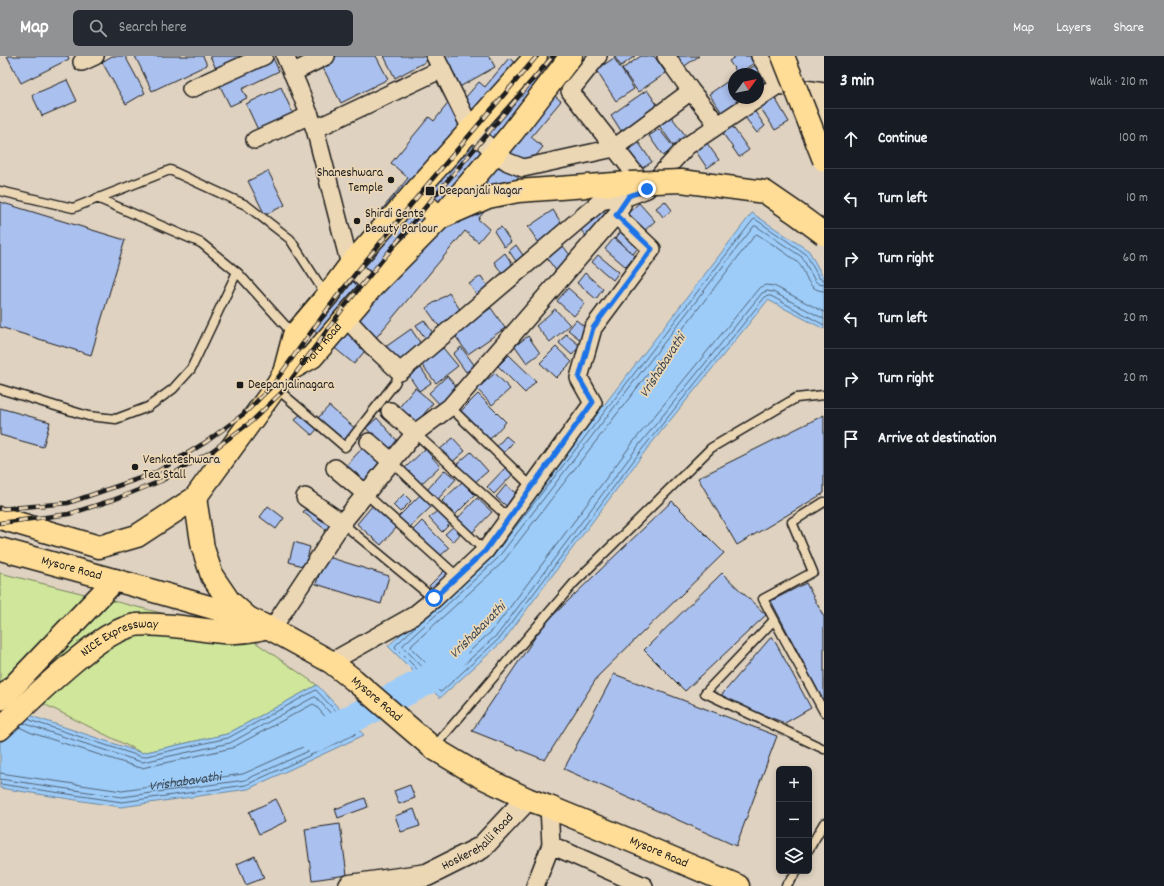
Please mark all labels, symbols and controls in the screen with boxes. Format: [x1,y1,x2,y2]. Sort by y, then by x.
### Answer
search box [73,10,353,46]
text: Map [20,15,49,42]
icon: search [87,17,109,39]
text: Search here [119,17,187,39]
text: Map [1013,18,1034,38]
text: Layers [1056,18,1091,38]
text: Share [1113,18,1144,38]
north arrow [728,68,764,104]
text: 3 min [840,70,874,94]
text: Walk · 210 m [1090,73,1148,92]
icon: ahead [840,128,862,150]
text: Continue [878,128,927,150]
text: 100 m [1119,129,1148,148]
place label: Shaneshwara Temple [317,164,384,198]
marker: Shaneshwara Temple [386,175,396,185]
route end [638,180,656,198]
place label: Deepanjali Nagar [439,182,523,201]
marker: Deepanjali Nagar [424,185,436,197]
icon: left [840,188,862,210]
text: Turn left [878,188,927,210]
text: 10 m [1126,189,1148,208]
place label: Shirdi Gents Beauty Parlour [365,205,438,239]
marker: Shirdi Gents Beauty Parlour [352,216,362,226]
icon: right [840,248,862,270]
text: Turn right [878,248,934,270]
text: 60 m [1123,249,1148,268]
icon: left [840,308,862,330]
text: Turn left [878,308,927,330]
text: 20 m [1123,309,1148,328]
street label: Chord Road [295,319,347,372]
water label: Vrishabavathi [635,328,692,402]
icon: right [840,368,862,390]
text: Turn right [878,368,934,390]
text: 20 m [1123,369,1148,388]
place label: Deepanjalinagara [248,376,335,395]
marker: Deepanjalinagara [235,380,245,390]
icon: arrive [840,428,862,450]
text: Arrive at destination [878,428,996,450]
place label: Venkateshwara Tea Stall [143,451,221,485]
marker: Venkateshwara Tea Stall [130,462,140,472]
street label: Mysore Road [39,551,104,586]
route start [425,589,443,607]
water label: Vrishabavathi [445,597,512,664]
street label: NICE Expressway [76,615,159,662]
street label: Mysore Road [347,672,406,727]
map controls [776,766,812,874]
button: + [776,766,812,802]
water label: Vrishabavathi [148,767,225,797]
button: − [776,802,812,838]
street label: Hoskerehalli Road [438,809,518,876]
street label: Mysore Road [626,832,691,873]
button: layers [776,838,812,874]

